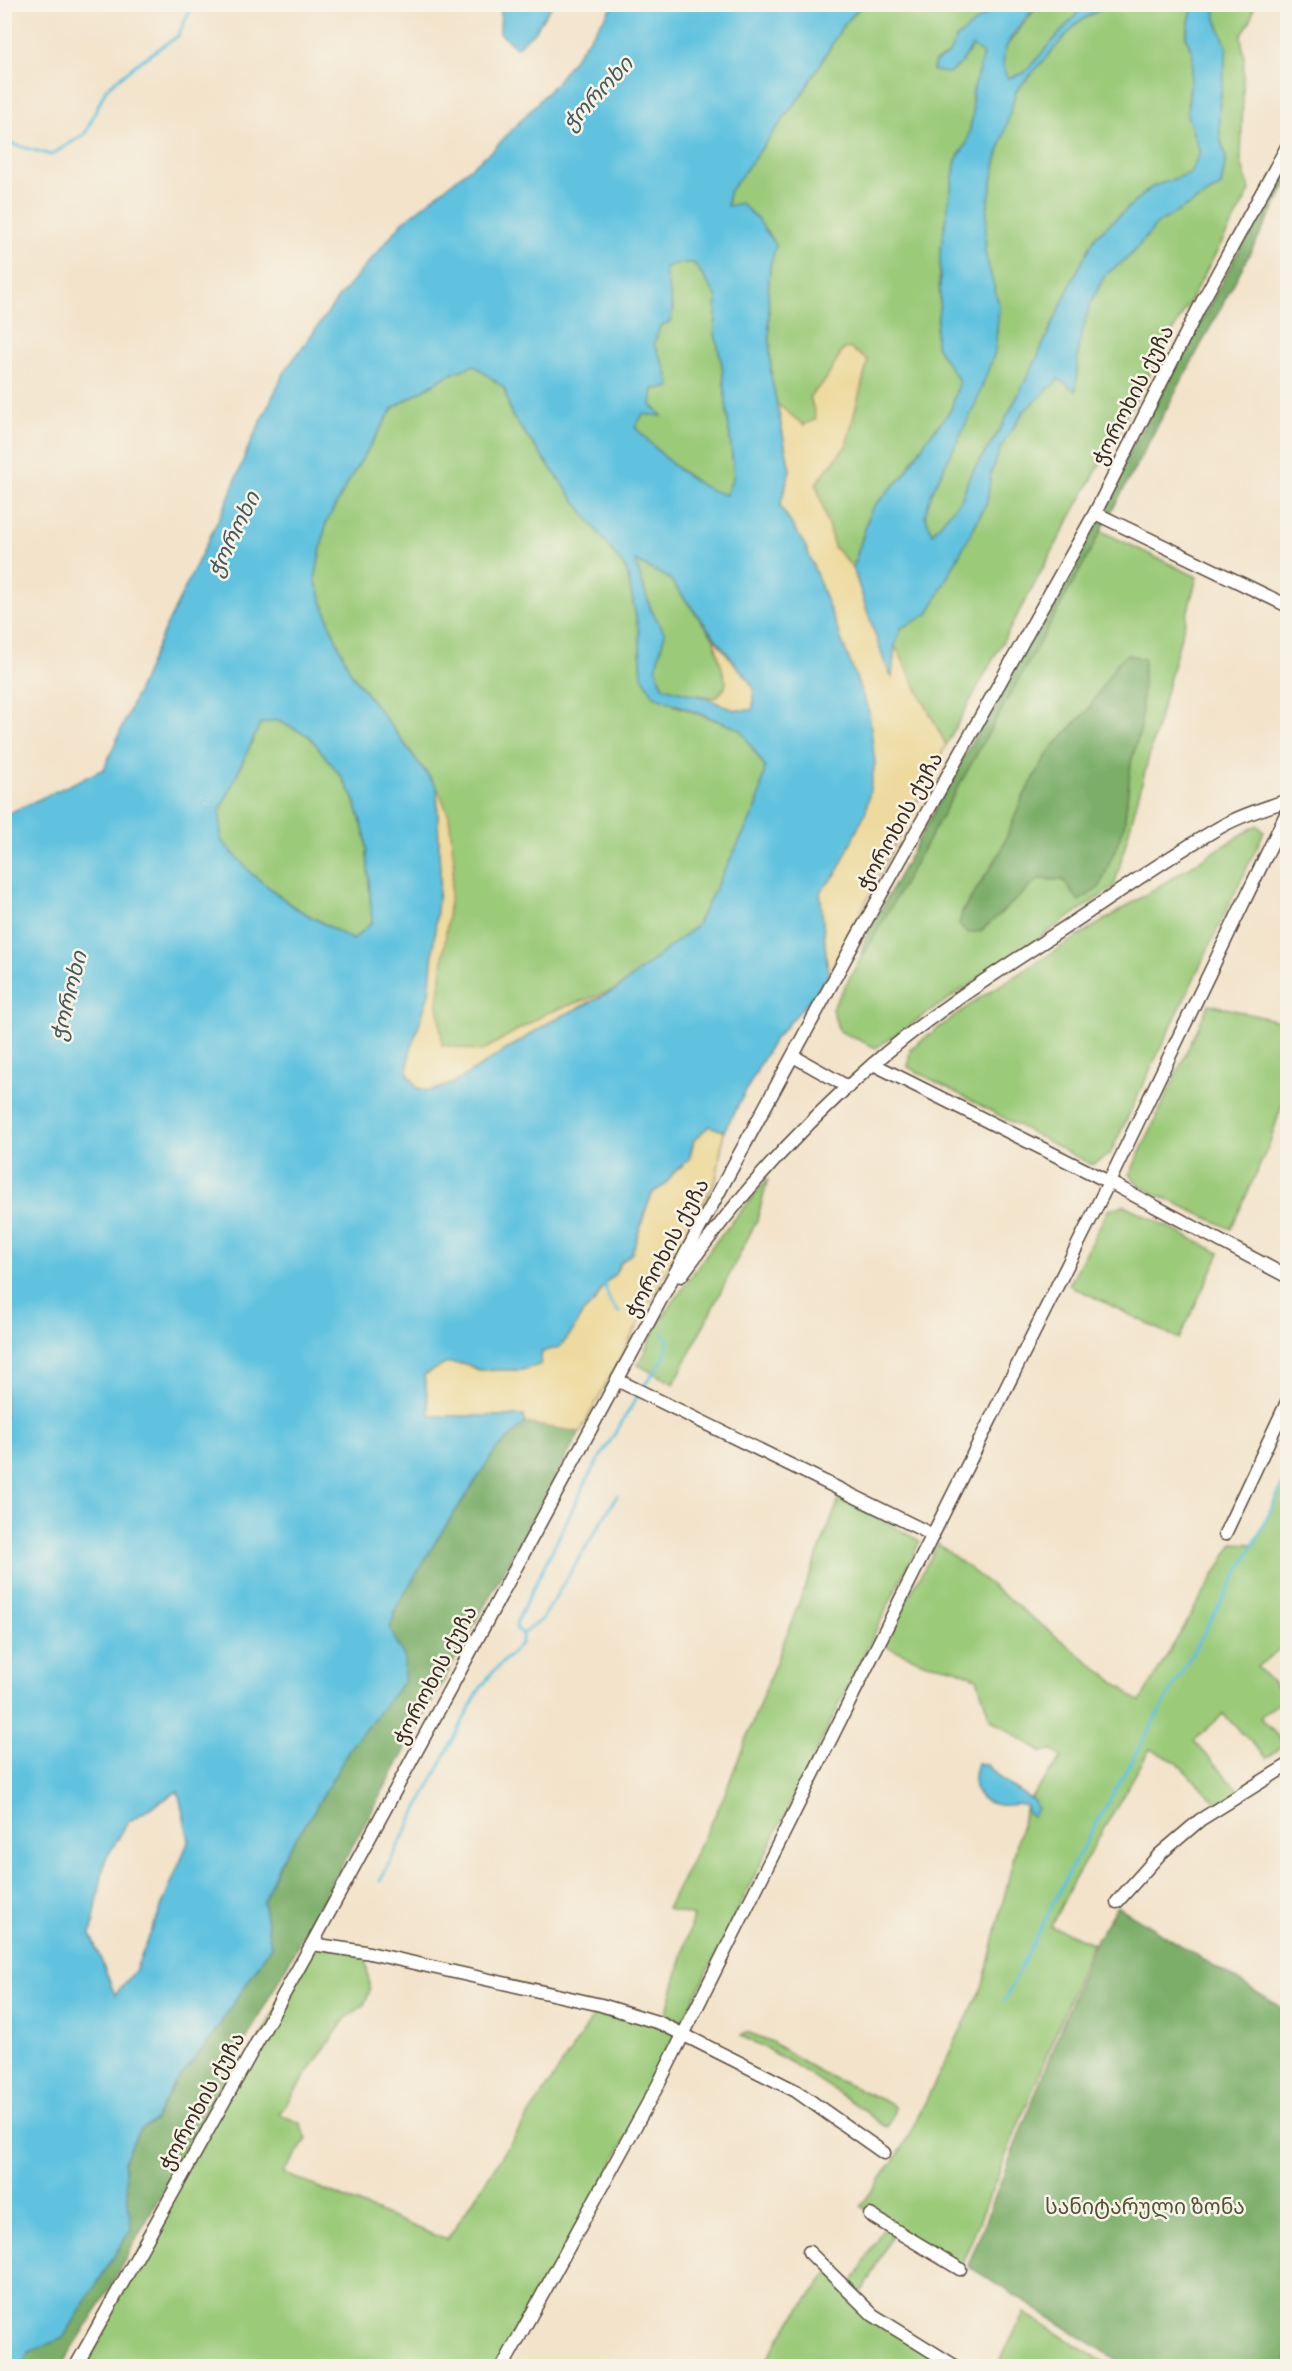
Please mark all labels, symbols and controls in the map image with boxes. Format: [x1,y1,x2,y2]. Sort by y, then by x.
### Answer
water label: ჭოროხი [557,50,643,139]
street label: ჭოროხის ქუჩა [1087,321,1184,472]
water label: ჭოროხი [202,486,271,583]
street label: ჭოროხის ქუჩა [852,748,953,897]
water label: ჭოროხი [45,947,98,1045]
street label: ჭოროხის ქუჩა [620,1174,719,1324]
street label: ჭოროხის ქუჩა [388,1601,487,1751]
street label: ჭოროხის ქუჩა [154,2028,255,2177]
park label: სანიტარული ზონა [1045,2195,1245,2225]

